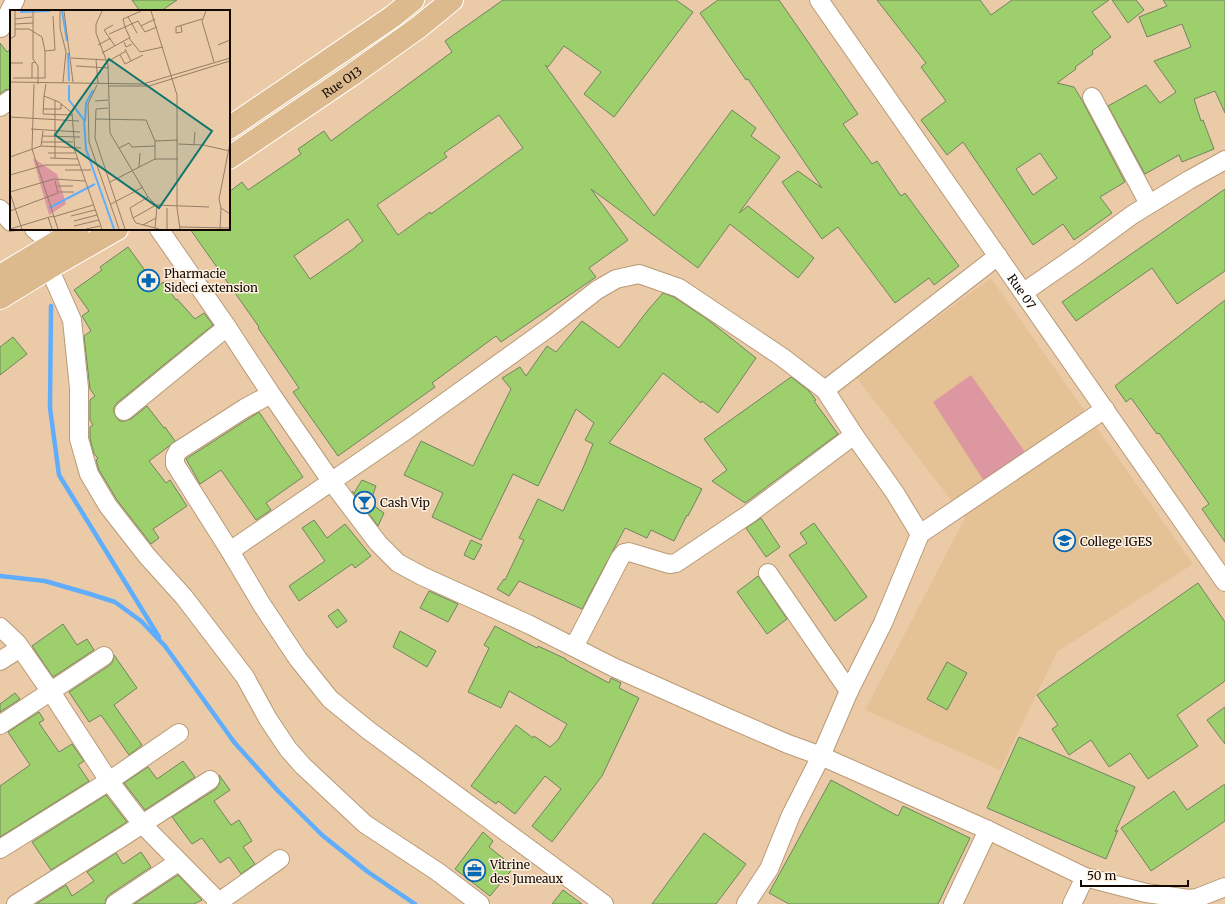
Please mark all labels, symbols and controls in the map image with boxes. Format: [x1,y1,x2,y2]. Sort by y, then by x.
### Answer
inset map [10,10,230,230]
street label: Rue O13 [319,63,365,101]
place label: Pharmacie Sideci extension [164,266,258,295]
pharmacy icon: Pharmacie Sideci extension [136,267,162,293]
street label: Rue 07 [1005,271,1040,312]
bar icon: Cash Vip [351,489,377,515]
place label: Cash Vip [380,495,430,510]
school or university icon: College IGES [1052,528,1078,554]
place label: College IGES [1080,534,1152,549]
place label: Vitrine des Jumeaux [489,857,564,886]
office icon: Vitrine des Jumeaux [462,858,488,884]
scale bar [1081,862,1188,888]
text: 50 m [1087,868,1116,883]

